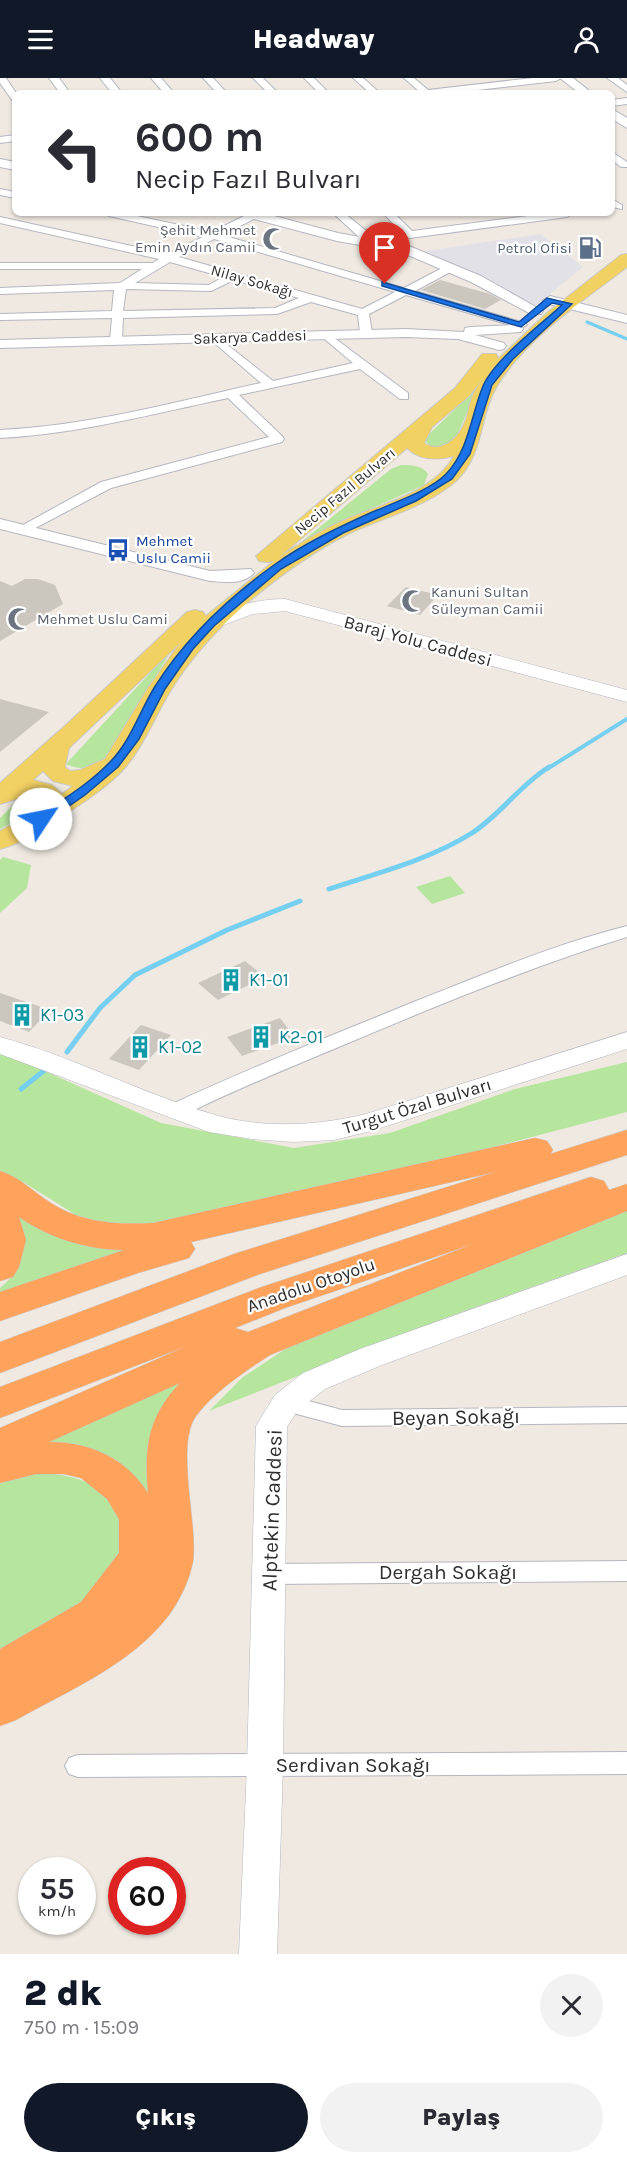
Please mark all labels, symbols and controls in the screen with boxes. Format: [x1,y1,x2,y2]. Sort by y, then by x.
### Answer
icon: menu [24,23,57,56]
text: Headway [253,23,374,55]
icon: person [570,23,603,56]
text: 600 m [135,112,264,162]
icon: left [36,114,114,192]
text: Necip Fazıl Bulvarı [135,163,362,195]
place label: Şehit Mehmet Emin Aydın Camii [135,221,256,256]
pin [359,222,410,284]
mosque icon: Şehit Mehmet Emin Aydın Camii [261,226,287,252]
icon: arrive [368,231,401,264]
fuel station icon: Petrol Ofisi [577,235,603,261]
place label: Petrol Ofisi [497,239,572,257]
street label: Nilay Sokağı [209,261,295,301]
street label: Sakarya Caddesi [193,326,307,348]
street label: Necip Fazıl Bulvarı [291,444,399,538]
place label: Mehmet Uslu Camii [136,532,211,567]
bus stop icon: Mehmet Uslu Camii [105,537,131,563]
place label: Kanuni Sultan Süleyman Camii [431,583,543,618]
mosque icon: Kanuni Sultan Süleyman Camii [400,588,426,614]
mosque icon: Mehmet Uslu Cami [6,606,32,632]
place label: Mehmet Uslu Cami [37,610,168,628]
street label: Baraj Yolu Caddesi [341,611,495,671]
position arrow [9,787,73,851]
building icon: K1-01 [218,967,244,993]
place label: K1-01 [249,969,289,991]
building icon: K1-03 [9,1002,35,1028]
place label: K1-03 [40,1004,84,1026]
building icon: K2-01 [248,1024,274,1050]
place label: K2-01 [279,1026,323,1048]
building icon: K1-02 [127,1034,153,1060]
place label: K1-02 [158,1036,202,1058]
street label: Turgut Özal Bulvarı [340,1073,494,1139]
street label: Anadolu Otoyolu [244,1253,378,1317]
street label: Beyan Sokağı [392,1404,520,1430]
street label: Alptekin Caddesi [257,1429,287,1591]
street label: Dergah Sokağı [379,1560,517,1584]
street label: Serdivan Sokağı [275,1753,431,1777]
speed limit sign: 60 [108,1857,186,1935]
text: 55 [40,1871,74,1907]
text: km/h [38,1902,76,1920]
text: 2 dk [24,1972,102,2014]
button: close [540,1974,603,2037]
text: 750 m · 15:09 [24,2016,139,2039]
button: Çıkış [24,2083,308,2152]
button: Paylaş [320,2083,603,2152]

